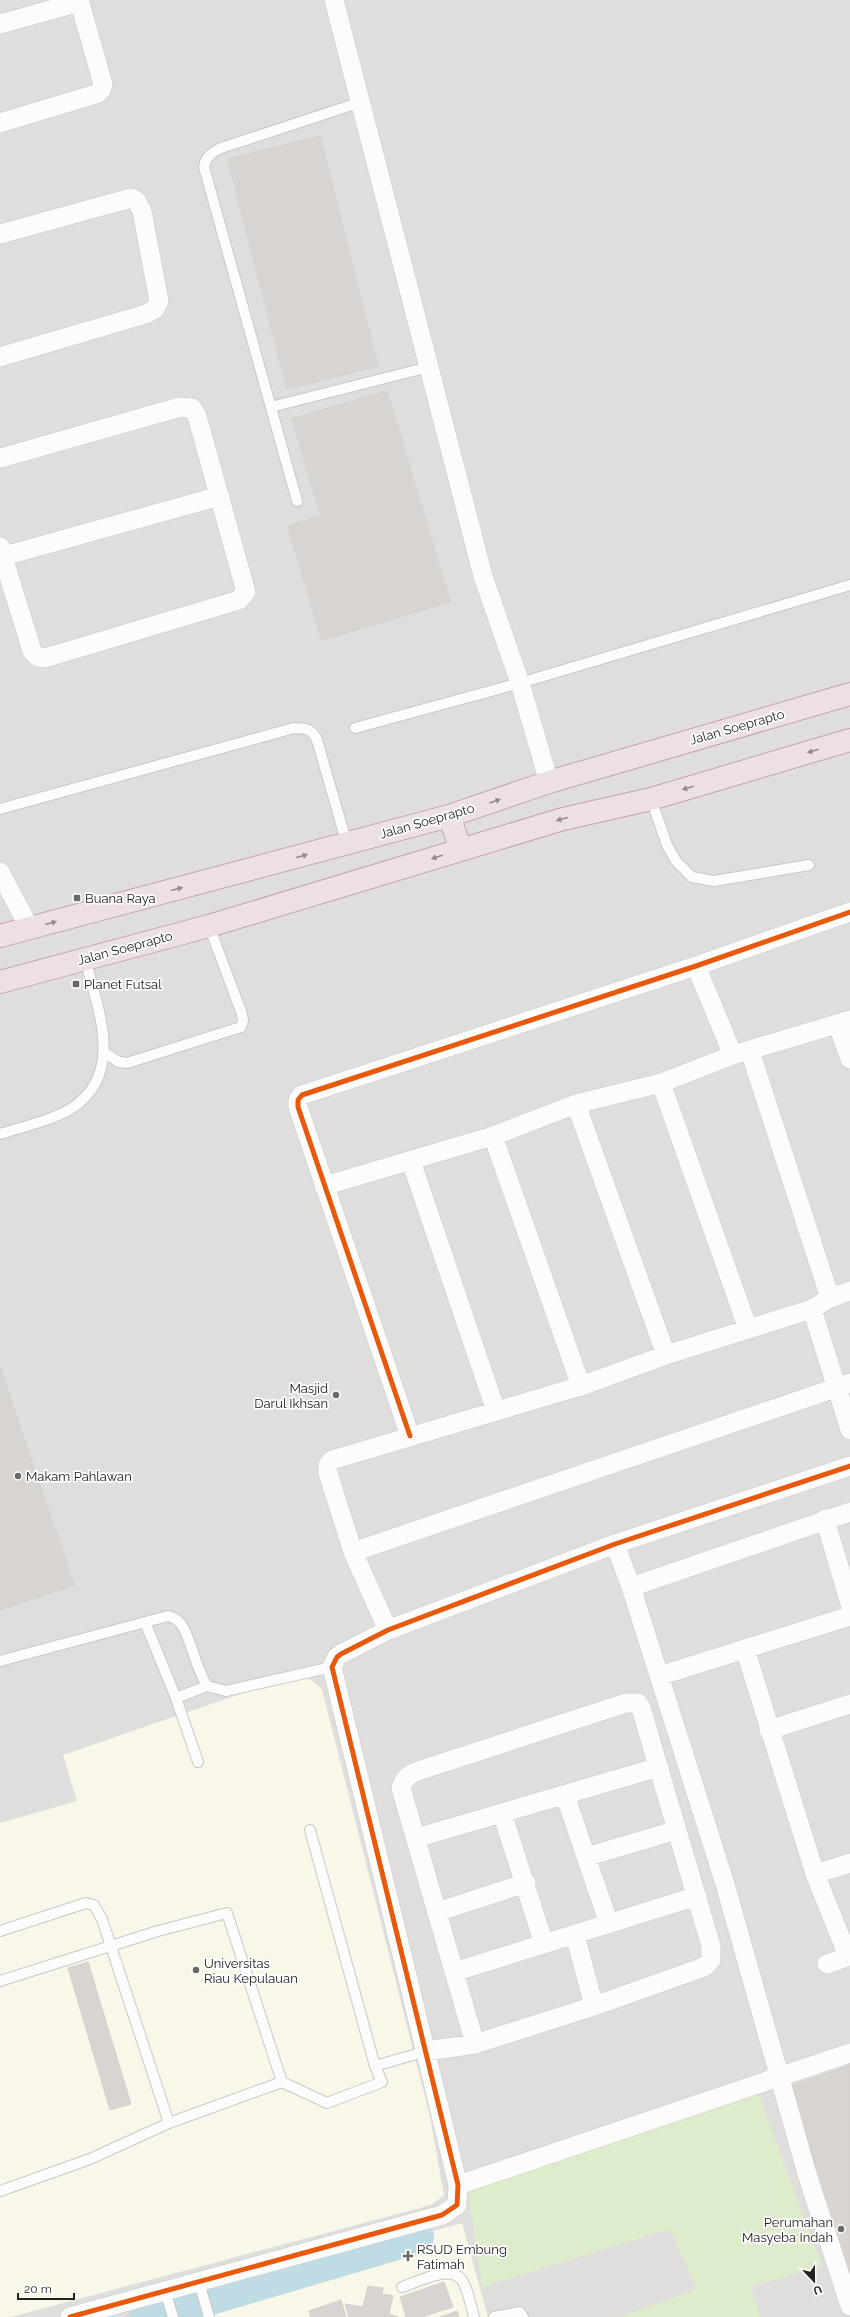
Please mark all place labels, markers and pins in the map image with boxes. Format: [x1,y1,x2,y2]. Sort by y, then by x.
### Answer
place label: Buana Raya [85,891,156,906]
marker: Buana Raya [72,893,82,903]
place label: Planet Futsal [84,977,162,992]
marker: Planet Futsal [71,979,81,989]
place label: Masjid Darul Ikhsan [254,1381,328,1411]
marker: Masjid Darul Ikhsan [331,1390,341,1400]
place label: Makam Pahlawan [26,1469,132,1484]
marker: Makam Pahlawan [13,1471,23,1481]
place label: Universitas Riau Kepulauan [204,1956,298,1986]
marker: Universitas Riau Kepulauan [191,1965,201,1975]
place label: Perumahan Masyeba Indah [742,2215,833,2245]
marker: Perumahan Masyeba Indah [836,2224,846,2234]
place label: RSUD Embung Fatimah [417,2242,507,2272]
marker: RSUD Embung Fatimah [402,2250,414,2262]

